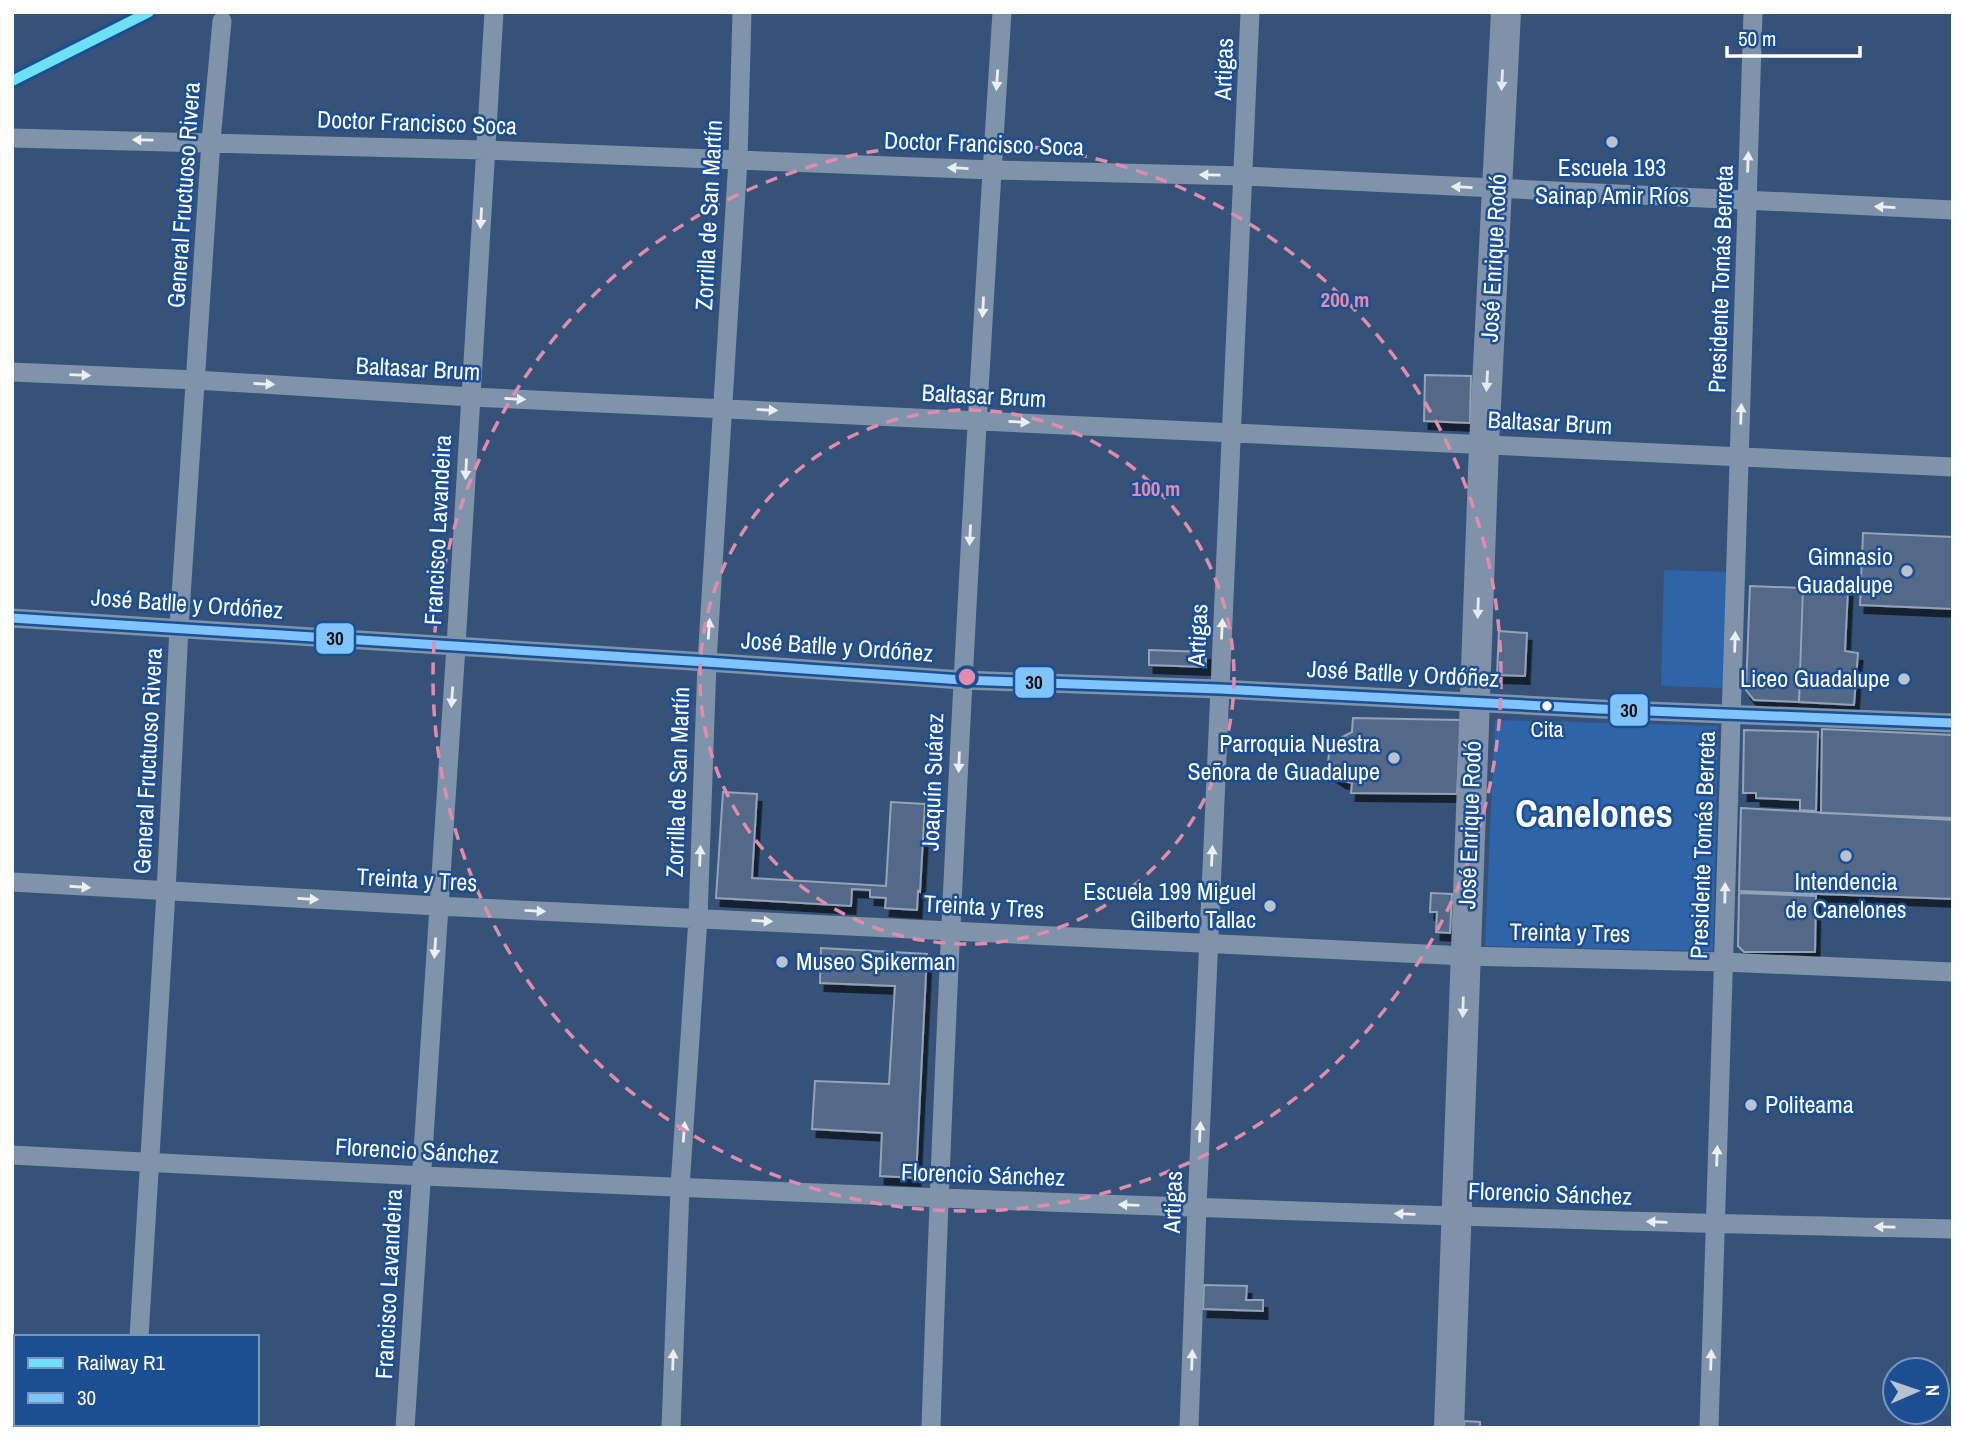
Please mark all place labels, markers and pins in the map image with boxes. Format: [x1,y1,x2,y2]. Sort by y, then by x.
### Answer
marker: Escuela 193 Sainap Amir Ríos [1604,134,1620,150]
place label: Escuela 193 Sainap Amir Ríos [1535,151,1689,211]
place label: Gimnasio Guadalupe [1797,540,1893,600]
marker: Gimnasio Guadalupe [1899,563,1915,579]
place label: Liceo Guadalupe [1740,662,1890,694]
centre of rings [955,665,979,689]
marker: Liceo Guadalupe [1896,671,1912,687]
marker: Cita [1540,699,1554,713]
place label: Cita [1530,714,1564,744]
place label: Parroquia Nuestra Señora de Guadalupe [1187,727,1380,787]
marker: Parroquia Nuestra Señora de Guadalupe [1386,750,1402,766]
marker: Intendencia de Canelones [1838,848,1854,864]
place label: Intendencia de Canelones [1785,865,1907,925]
place label: Escuela 199 Miguel Gilberto Tallac [1083,875,1256,935]
marker: Escuela 199 Miguel Gilberto Tallac [1262,898,1278,914]
place label: Museo Spikerman [796,945,956,977]
marker: Museo Spikerman [774,954,790,970]
place label: Politeama [1765,1088,1854,1120]
marker: Politeama [1743,1097,1759,1113]

